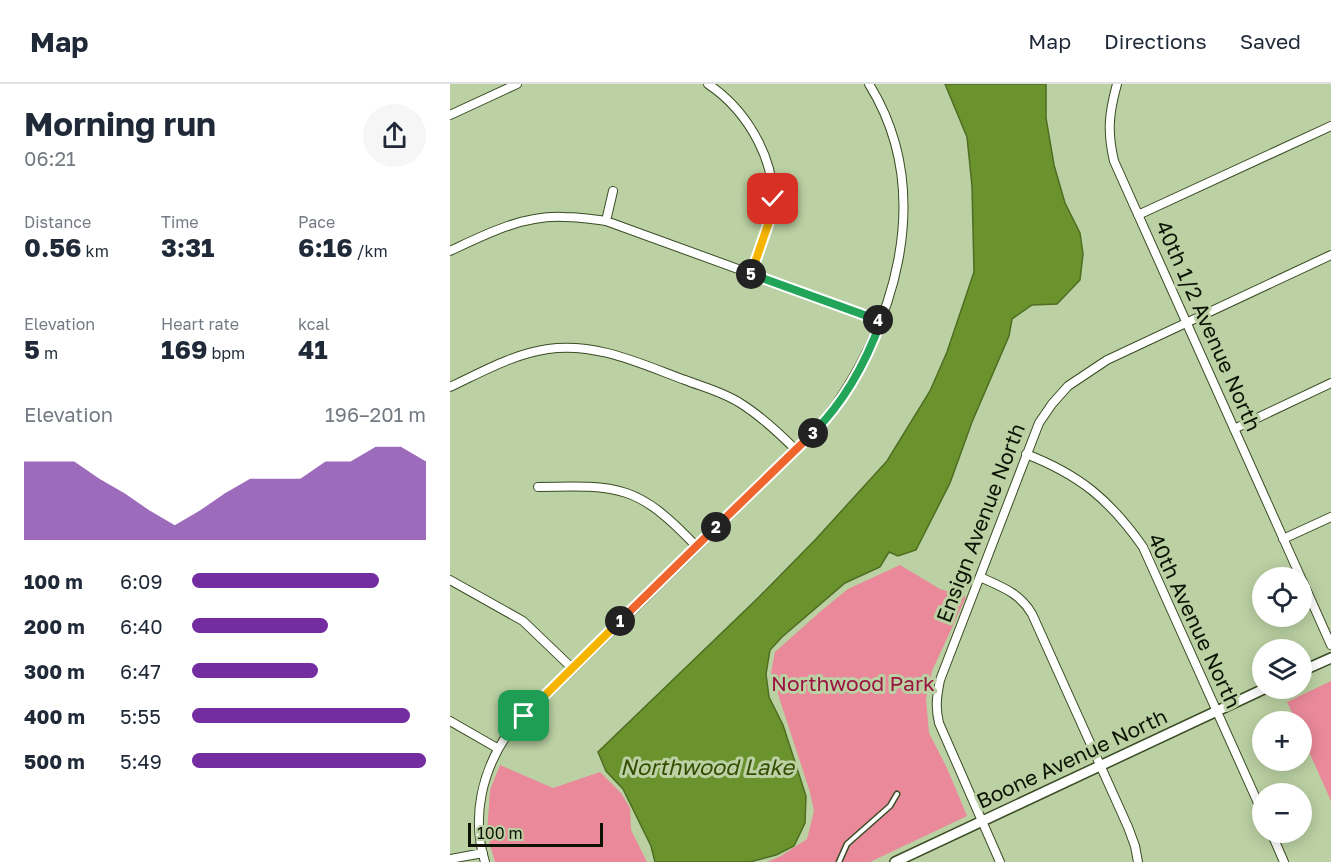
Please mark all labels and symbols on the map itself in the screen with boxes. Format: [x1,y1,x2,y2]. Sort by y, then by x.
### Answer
pin [747,173,798,224]
street label: 40th 1/2 Avenue North [1151,216,1267,435]
pin: 5 [736,259,766,289]
pin: 4 [863,305,893,335]
pin: 3 [798,418,828,448]
street label: Ensign Avenue North [930,419,1030,626]
pin: 2 [701,512,731,542]
street label: 40th Avenue North [1143,529,1247,712]
pin: 1 [605,606,635,636]
park label: Northwood Park [771,670,935,696]
pin [498,690,549,741]
street label: Boone Avenue North [972,702,1171,814]
water label: Northwood Lake [620,753,796,780]
scale bar [468,820,603,848]

